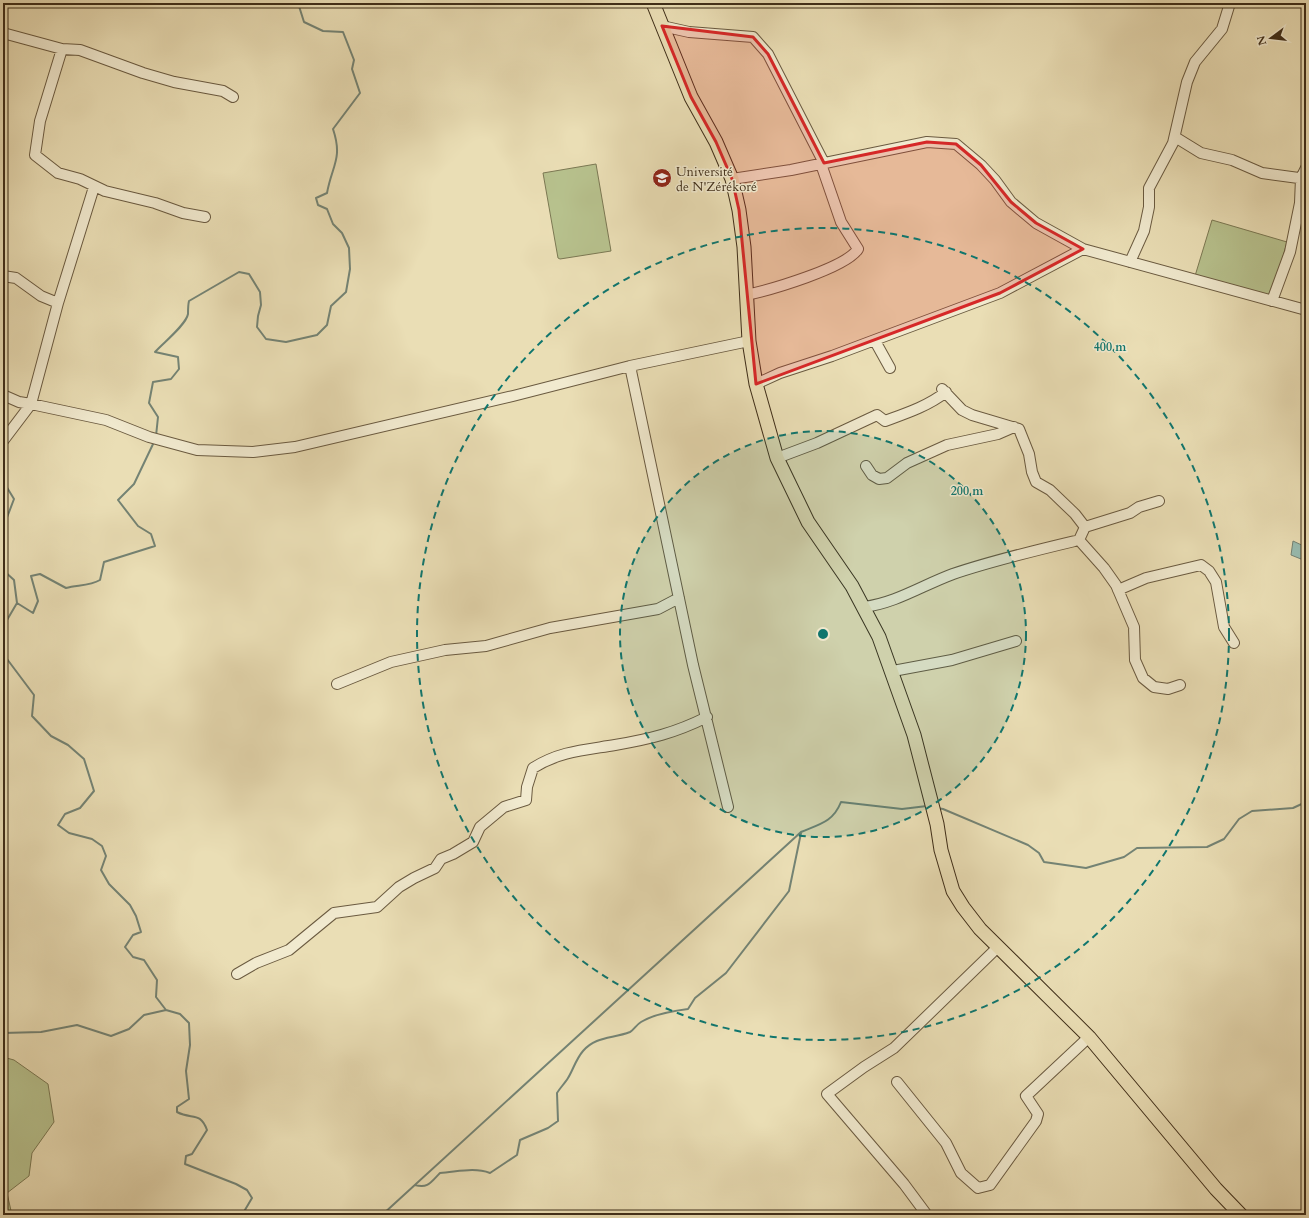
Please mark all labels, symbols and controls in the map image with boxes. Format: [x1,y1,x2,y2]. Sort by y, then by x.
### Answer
north arrow [1251,18,1291,58]
text: N [1253,33,1270,47]
place label: Université de N'Zérékoré [676,163,757,196]
school or university icon: Université de N'Zérékoré [651,167,673,189]
text: 400 m [1094,339,1127,355]
text: 200 m [951,483,984,499]
centre of rings [816,627,830,641]

